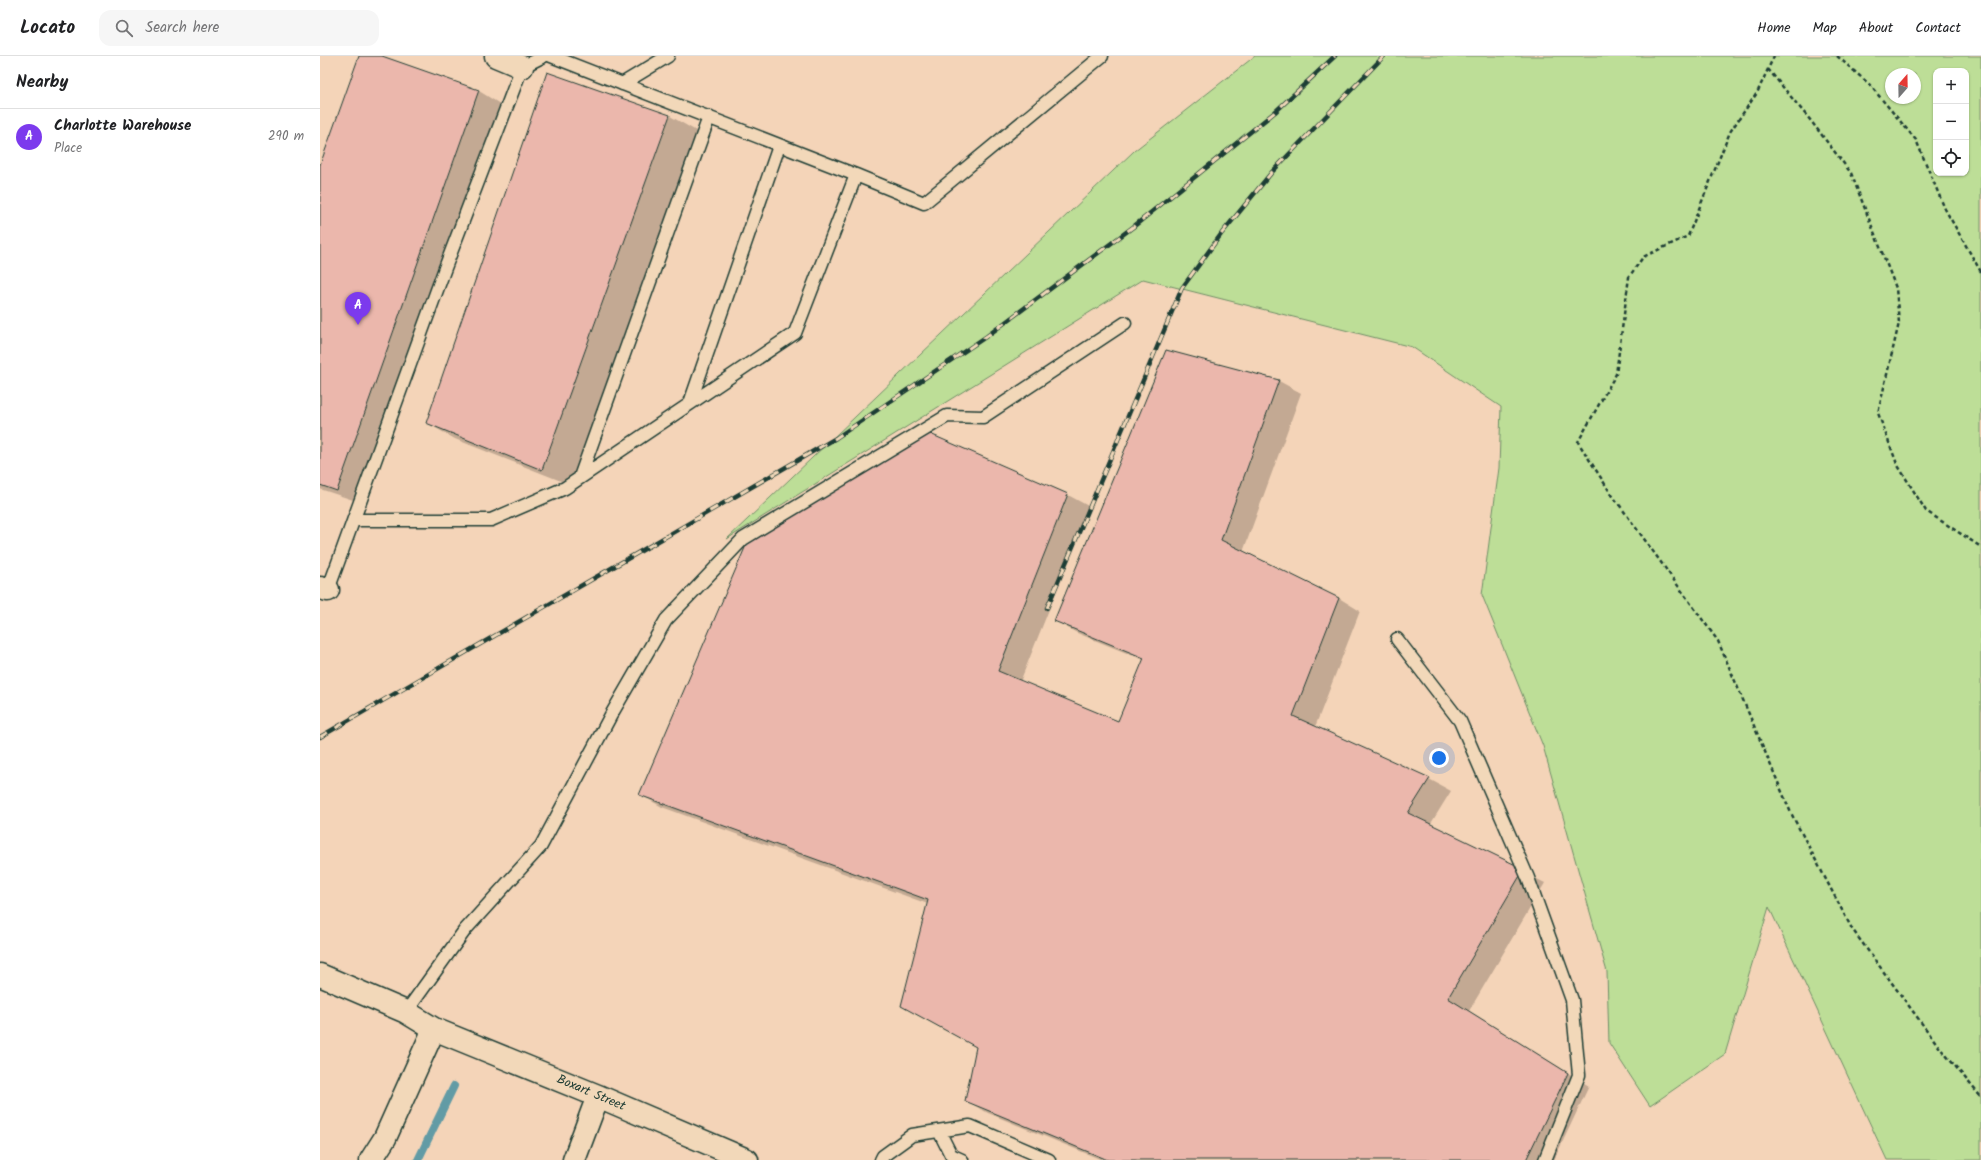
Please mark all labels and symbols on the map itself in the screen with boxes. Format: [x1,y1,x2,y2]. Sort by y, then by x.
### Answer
north arrow [1885,68,1921,104]
pin: A [345,292,371,325]
your location [1429,748,1449,768]
street label: Boxart Street [553,1069,630,1117]

